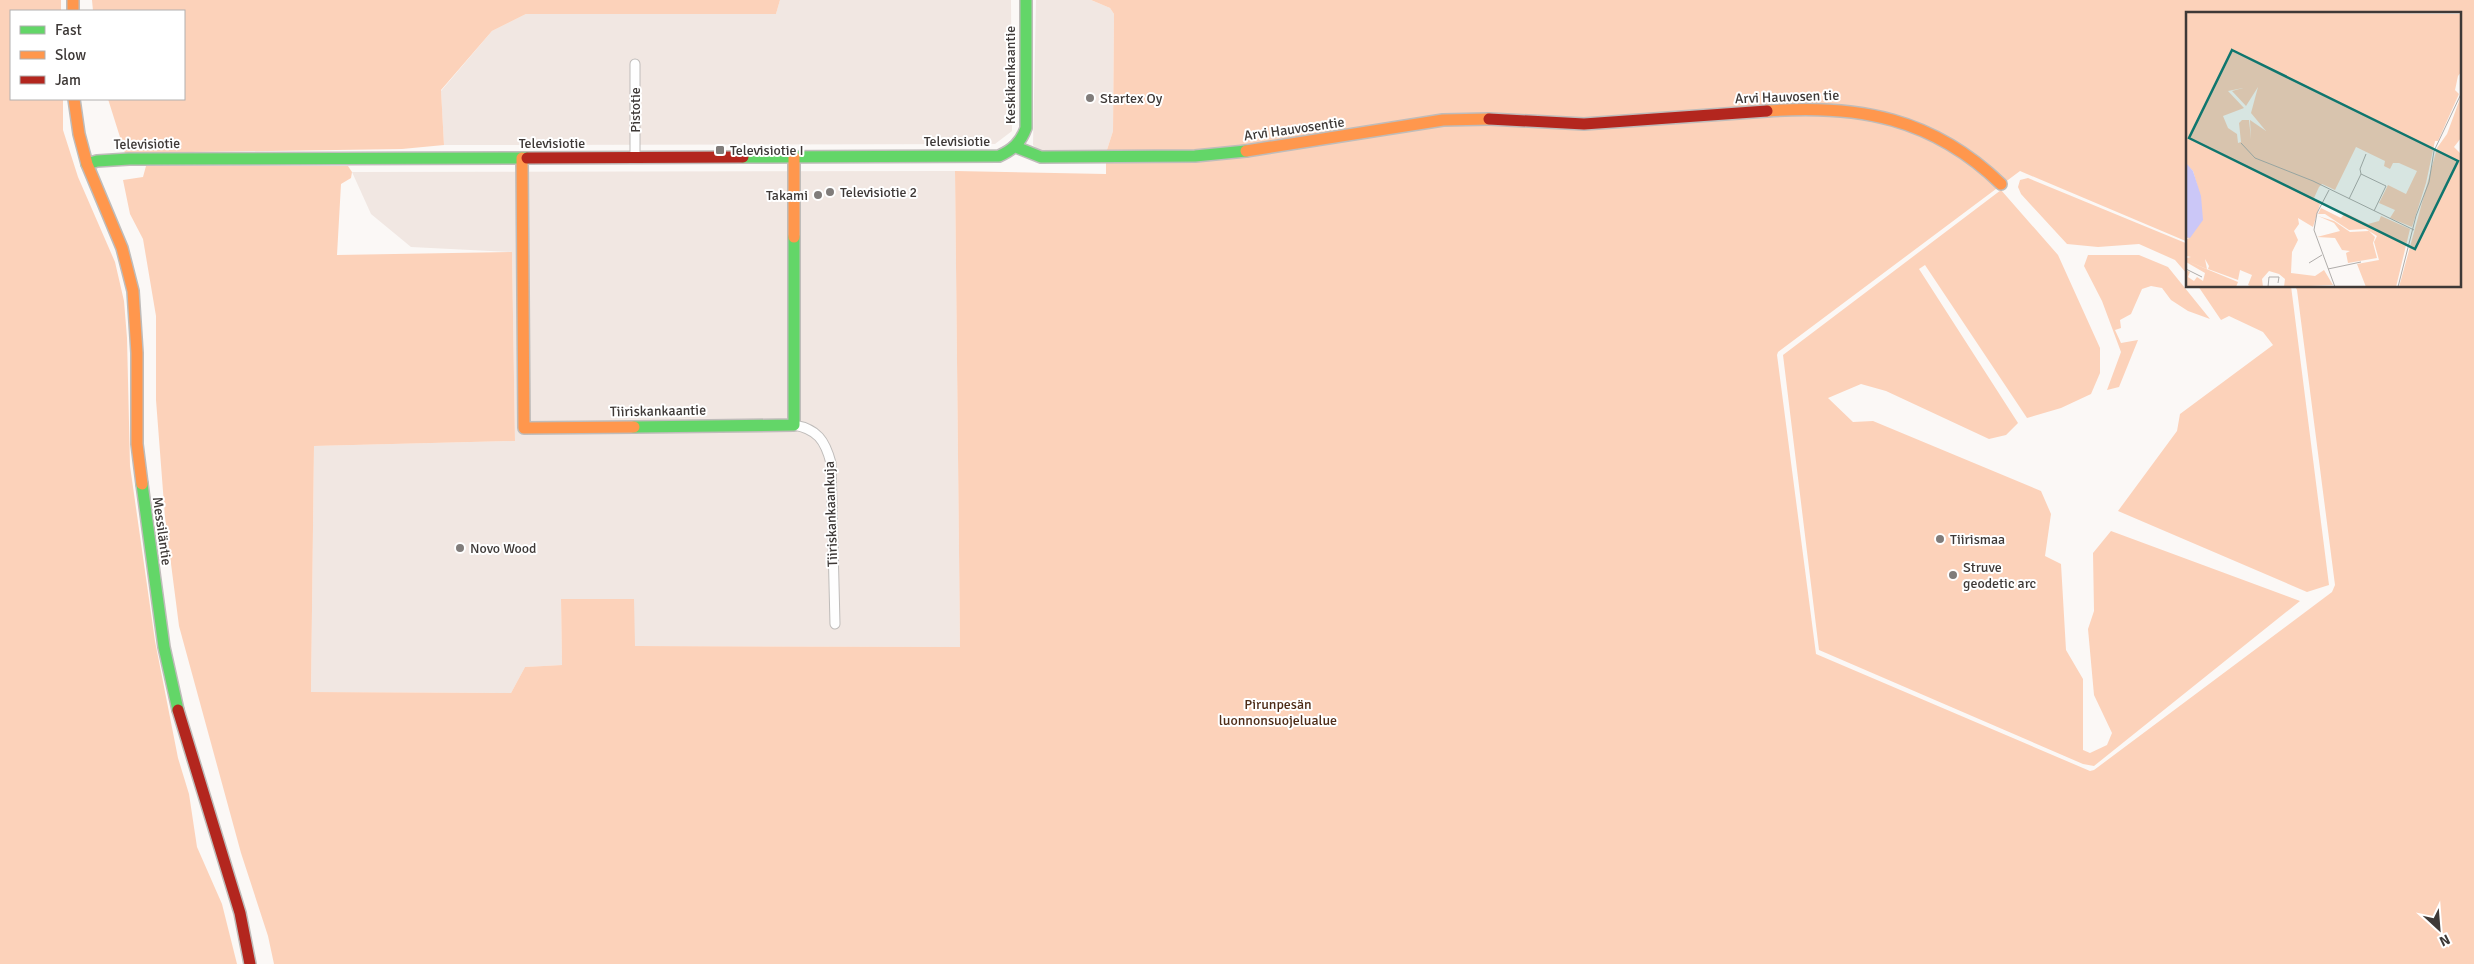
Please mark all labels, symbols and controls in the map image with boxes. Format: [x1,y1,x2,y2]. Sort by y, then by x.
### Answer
legend [10,10,185,100]
inset map [2186,12,2462,288]
text: Fast [55,21,82,39]
street label: Keskikankaantie [1002,26,1019,124]
text: Slow [55,46,86,64]
text: Jam [55,71,81,89]
street label: Pistotie [627,87,644,133]
street label: Arvi Hauvosen tie [1734,87,1840,107]
place label: Startex Oy [1100,90,1163,107]
marker: Startex Oy [1084,92,1096,104]
street label: Arvi Hauvosentie [1243,114,1345,144]
street label: Televisiotie [924,133,990,150]
street label: Televisiotie [114,135,180,153]
street label: Televisiotie [519,135,585,152]
place label: Televisiotie I [730,142,804,159]
marker: Televisiotie I [714,144,726,156]
place label: Televisiotie 2 [840,184,917,201]
marker: Televisiotie 2 [824,186,836,198]
place label: Takami [766,187,808,204]
marker: Takami [812,189,824,201]
street label: Tiiriskankaantie [610,402,706,420]
street label: Tiiriskankaankuja [821,461,841,567]
street label: Messiläntie [149,496,175,566]
place label: Tiirismaa [1950,531,2005,548]
marker: Tiirismaa [1934,533,1946,545]
place label: Novo Wood [470,540,537,557]
marker: Novo Wood [454,542,466,554]
place label: Struve geodetic arc [1963,559,2037,592]
marker: Struve geodetic arc [1947,569,1959,581]
park label: Pirunpesän luonnonsuojelualue [1219,696,1337,729]
north arrow [2414,904,2464,954]
text: N [2436,930,2453,950]

